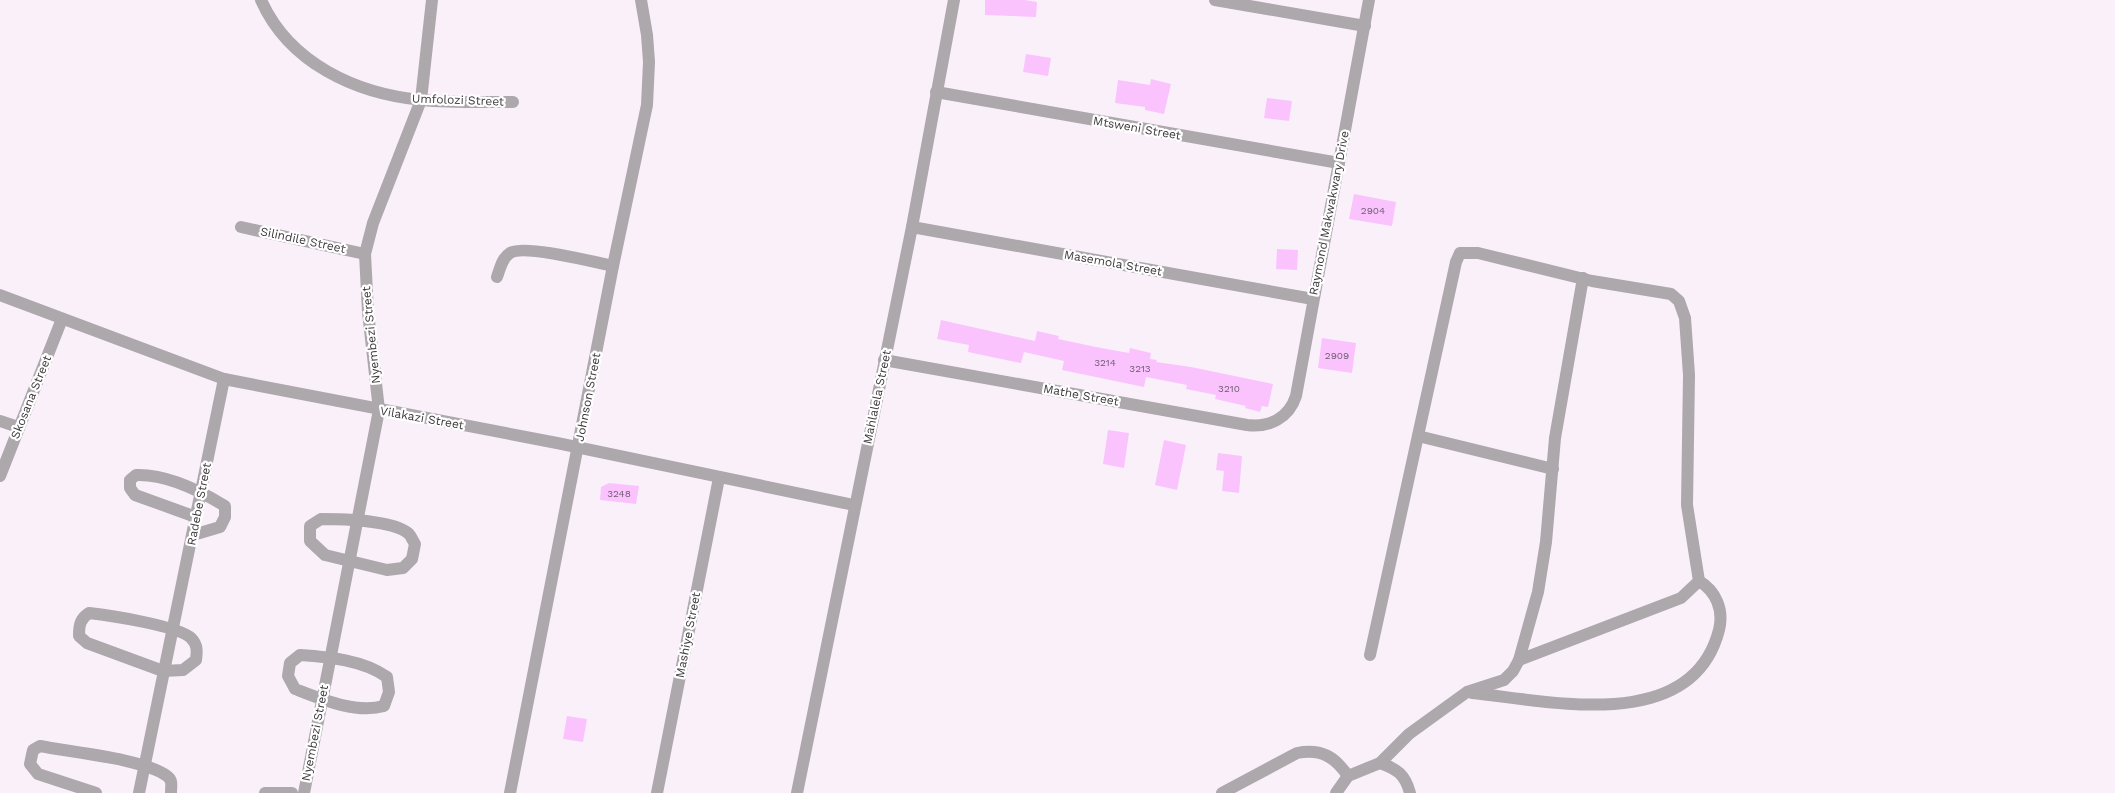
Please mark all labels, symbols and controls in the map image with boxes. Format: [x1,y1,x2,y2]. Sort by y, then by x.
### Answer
street label: Umfolozi Street [412,91,504,109]
street label: Mtsweni Street [1092,113,1182,143]
street label: Raymond Makwakwary Drive [1306,130,1352,296]
house number: 2904 [1361,205,1385,216]
street label: Silindile Street [259,224,347,256]
street label: Masemola Street [1063,247,1163,279]
street label: Nyembezi Street [359,286,383,384]
street label: Mahlalela Street [860,349,894,445]
house number: 2909 [1325,350,1349,361]
street label: Johnson Street [573,352,603,442]
street label: Skosana Street [8,353,54,441]
house number: 3214 [1094,357,1116,368]
house number: 3213 [1129,363,1151,374]
street label: Mathe Street [1042,381,1120,409]
house number: 3210 [1218,383,1240,394]
street label: Vilakazi Street [379,404,465,432]
street label: Radebe Street [184,461,214,547]
house number: 3248 [607,488,631,499]
street label: Mashiye Street [673,591,703,679]
street label: Nyembezi Street [299,684,331,782]

